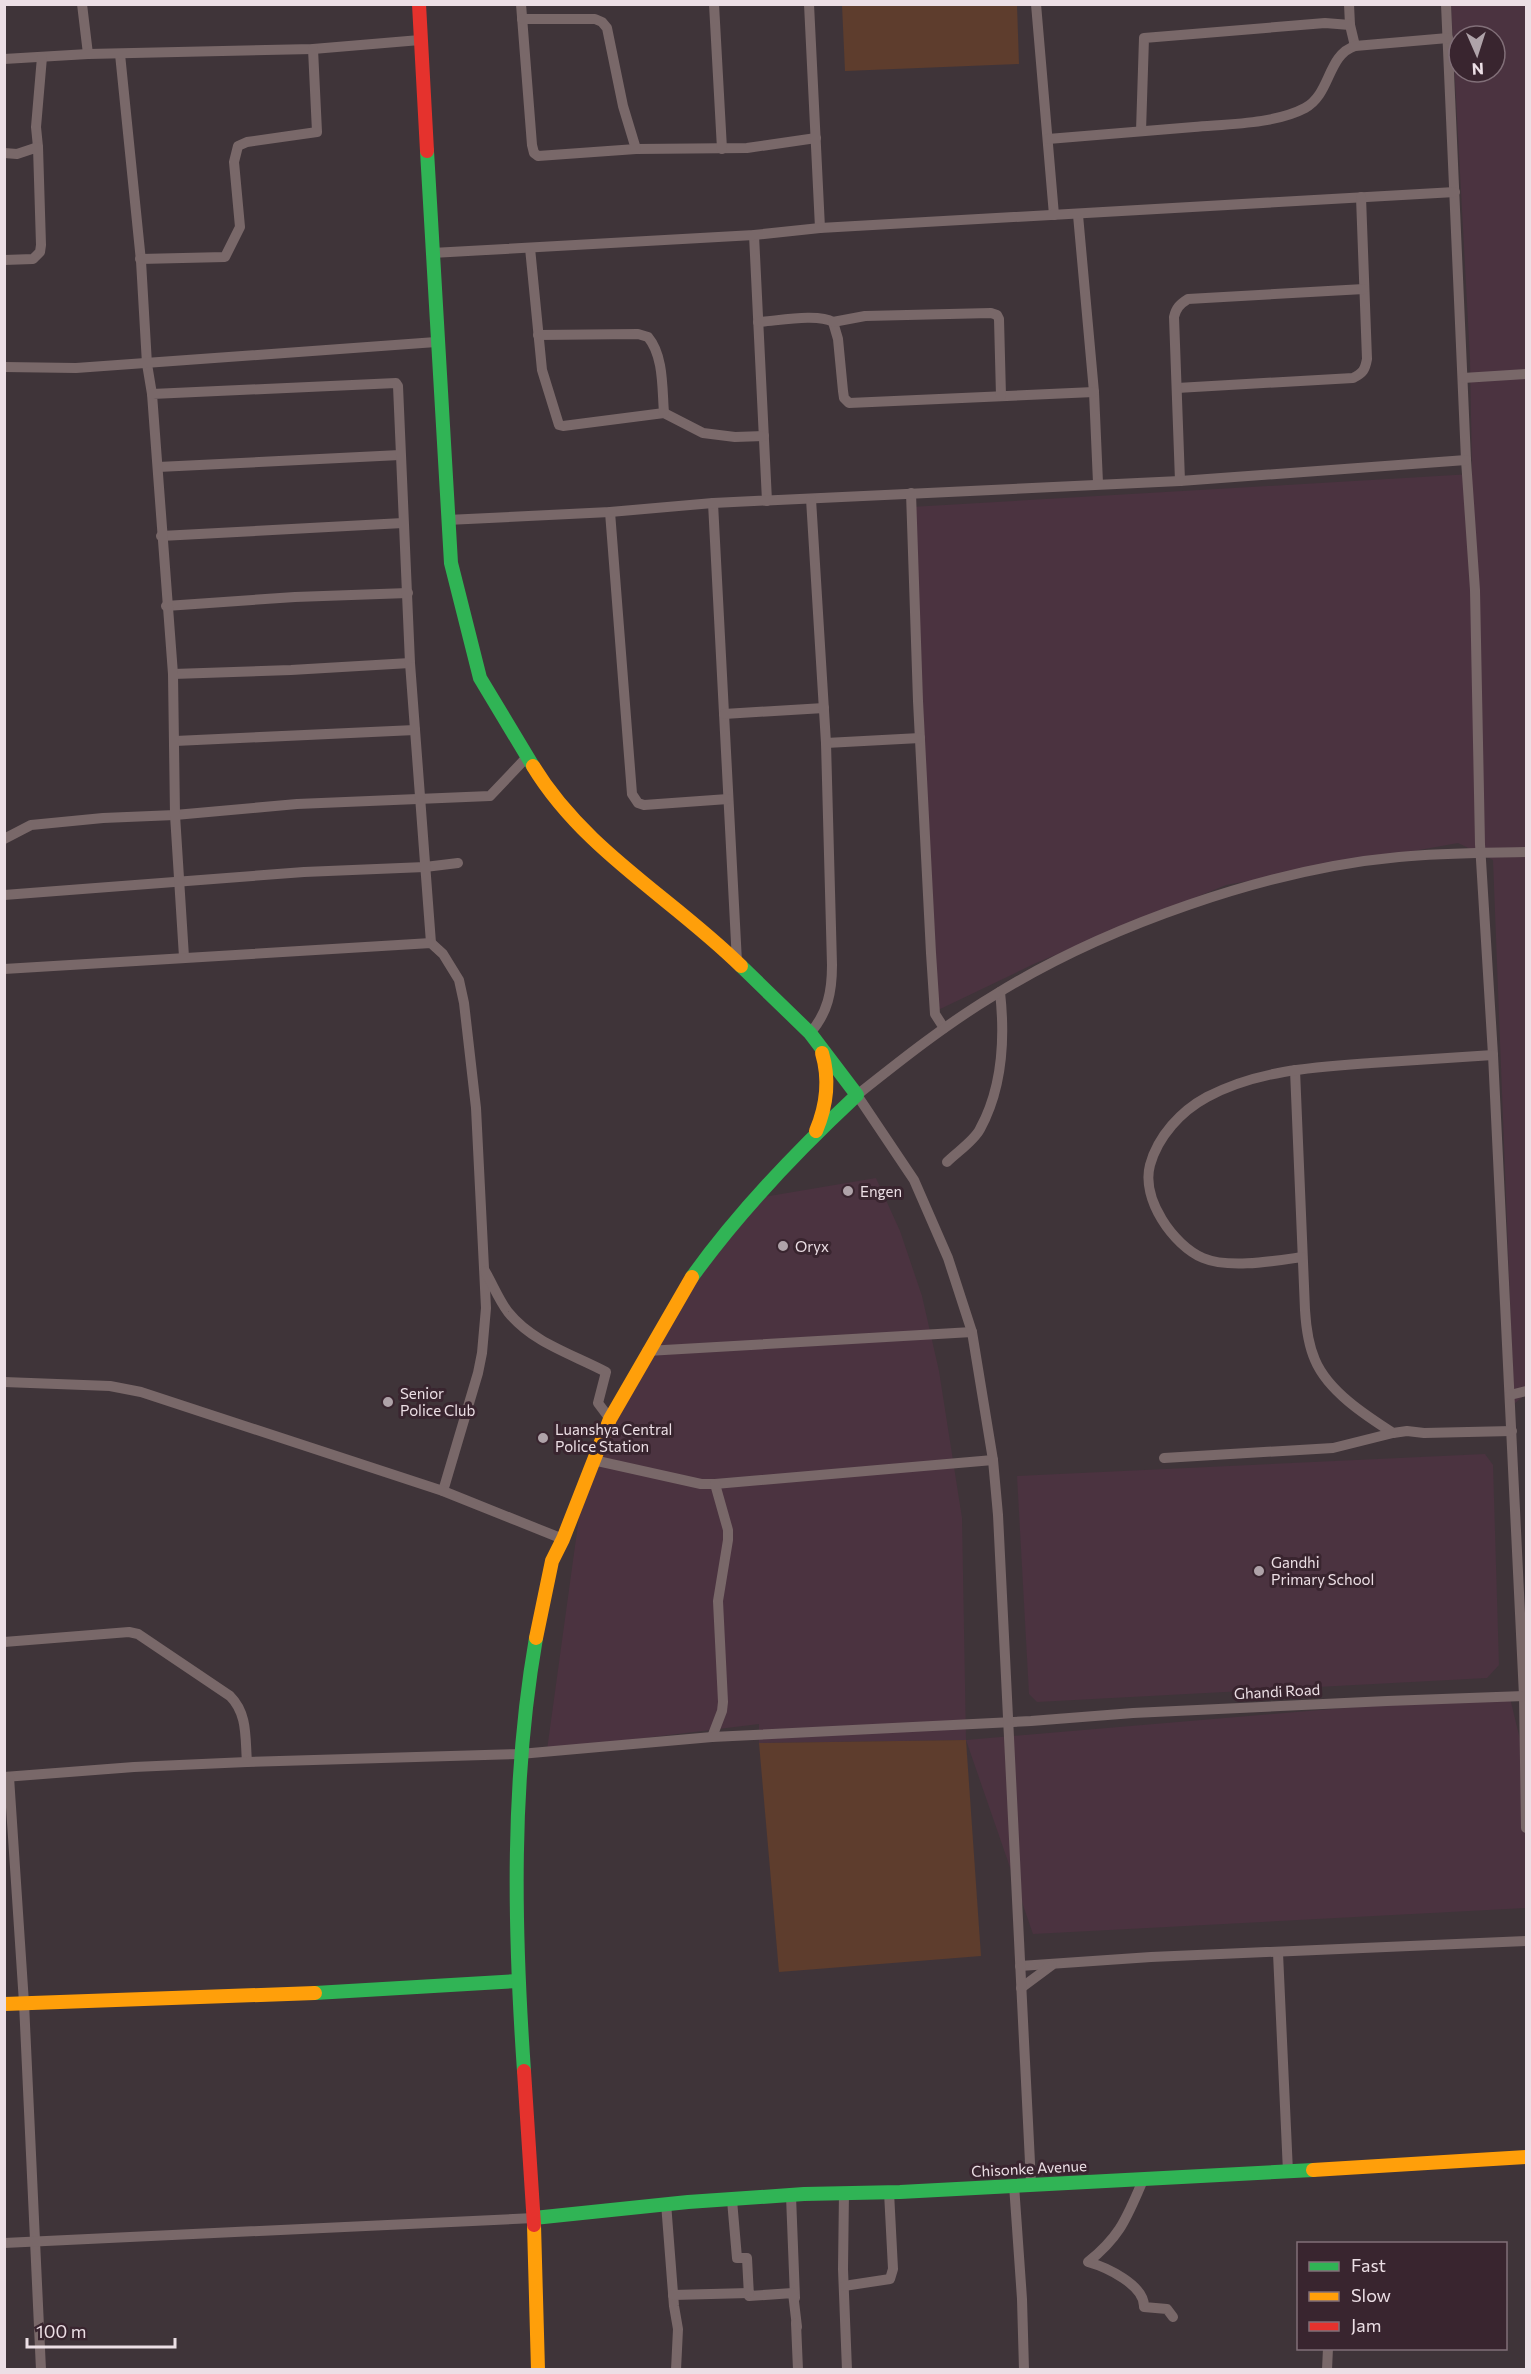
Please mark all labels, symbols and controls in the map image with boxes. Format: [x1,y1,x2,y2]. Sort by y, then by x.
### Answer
north arrow [1447,24,1507,84]
text: N [1471,60,1484,79]
place label: Engen [860,1182,902,1200]
marker: Engen [841,1184,855,1198]
place label: Oryx [795,1237,829,1255]
marker: Oryx [776,1239,790,1253]
place label: Senior Police Club [400,1384,475,1419]
marker: Senior Police Club [381,1395,395,1409]
place label: Luanshya Central Police Station [555,1420,672,1455]
marker: Luanshya Central Police Station [536,1431,550,1445]
place label: Gandhi Primary School [1271,1553,1374,1588]
marker: Gandhi Primary School [1252,1564,1266,1578]
street label: Ghandi Road [1233,1680,1321,1702]
street label: Chisonke Avenue [971,2156,1087,2180]
legend [1297,2242,1507,2350]
text: Fast [1351,2254,1386,2276]
text: Slow [1351,2284,1391,2306]
scale bar [27,2311,176,2349]
text: Jam [1351,2314,1381,2336]
text: 100 m [36,2320,86,2342]

